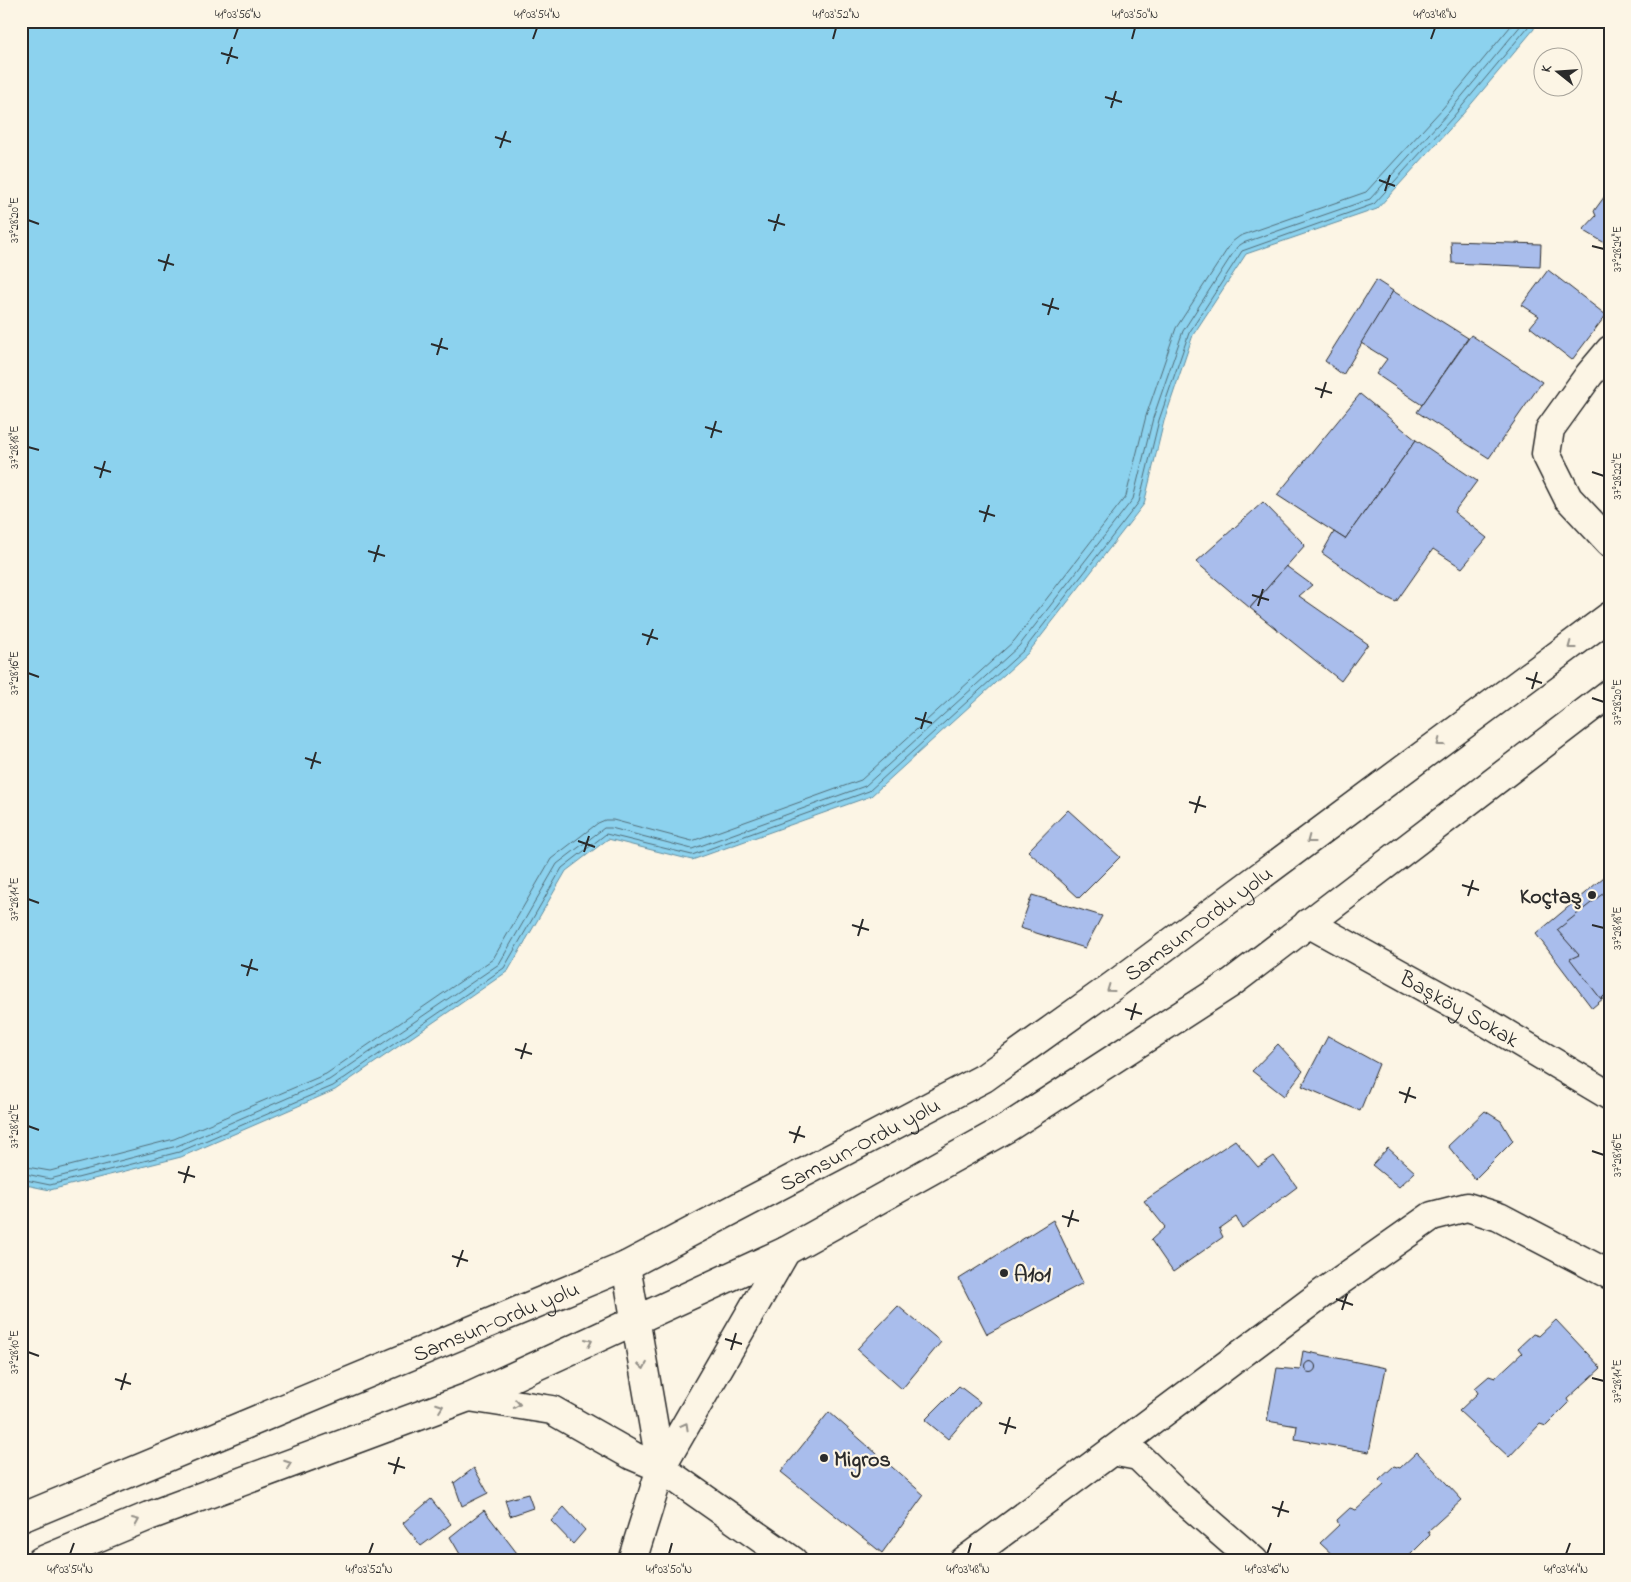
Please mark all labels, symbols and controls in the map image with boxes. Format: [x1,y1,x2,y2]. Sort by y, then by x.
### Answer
text: 41°03'56"N [215,6,261,24]
text: 41°03'54"N [514,6,560,24]
text: 41°03'52"N [812,6,860,24]
text: 41°03'50"N [1112,6,1158,24]
text: 41°03'48"N [1413,6,1457,24]
north arrow [1534,48,1584,98]
text: K [1536,61,1558,75]
text: 37°28'20"E [6,197,24,243]
text: 37°28'24"E [1609,226,1627,272]
text: 37°28'18"E [6,425,24,469]
text: 37°28'22"E [1609,453,1627,499]
one-way arrow [1568,640,1577,648]
text: 37°28'16"E [6,651,24,695]
text: 37°28'20"E [1609,679,1627,725]
one-way arrow [1437,737,1446,745]
one-way arrow [1307,834,1316,842]
street label: Samsun-Ordu yolu [1119,859,1280,991]
text: 37°28'14"E [6,877,24,921]
place label: Koçtaş [1520,882,1582,914]
marker: Koçtaş [1586,889,1598,901]
text: 37°28'18"E [1609,906,1627,950]
street label: Başköy Sokak [1392,963,1525,1057]
one-way arrow [1106,983,1115,992]
street label: Samsun-Ordu yolu [775,1091,947,1202]
text: 37°28'12"E [6,1104,24,1148]
text: 37°28'16"E [1609,1133,1627,1177]
place label: A101 [1014,1260,1051,1292]
marker: A101 [998,1267,1010,1279]
street label: Samsun-Ordu yolu [409,1274,585,1372]
text: 37°28'10"E [6,1330,24,1374]
one-way arrow [584,1338,593,1349]
text: 37°28'14"E [1609,1359,1627,1403]
one-way arrow [637,1361,647,1370]
one-way arrow [512,1399,521,1409]
one-way arrow [436,1403,444,1413]
one-way arrow [679,1422,689,1431]
place label: Migros [834,1445,891,1478]
marker: Migros [818,1452,830,1464]
one-way arrow [283,1460,292,1470]
one-way arrow [131,1517,140,1528]
text: 41°03'54"N [47,1561,93,1579]
text: 41°03'52"N [345,1561,393,1579]
text: 41°03'50"N [646,1561,692,1579]
text: 41°03'48"N [946,1561,990,1579]
text: 41°03'46"N [1245,1561,1289,1579]
text: 41°03'44"N [1544,1561,1588,1579]

